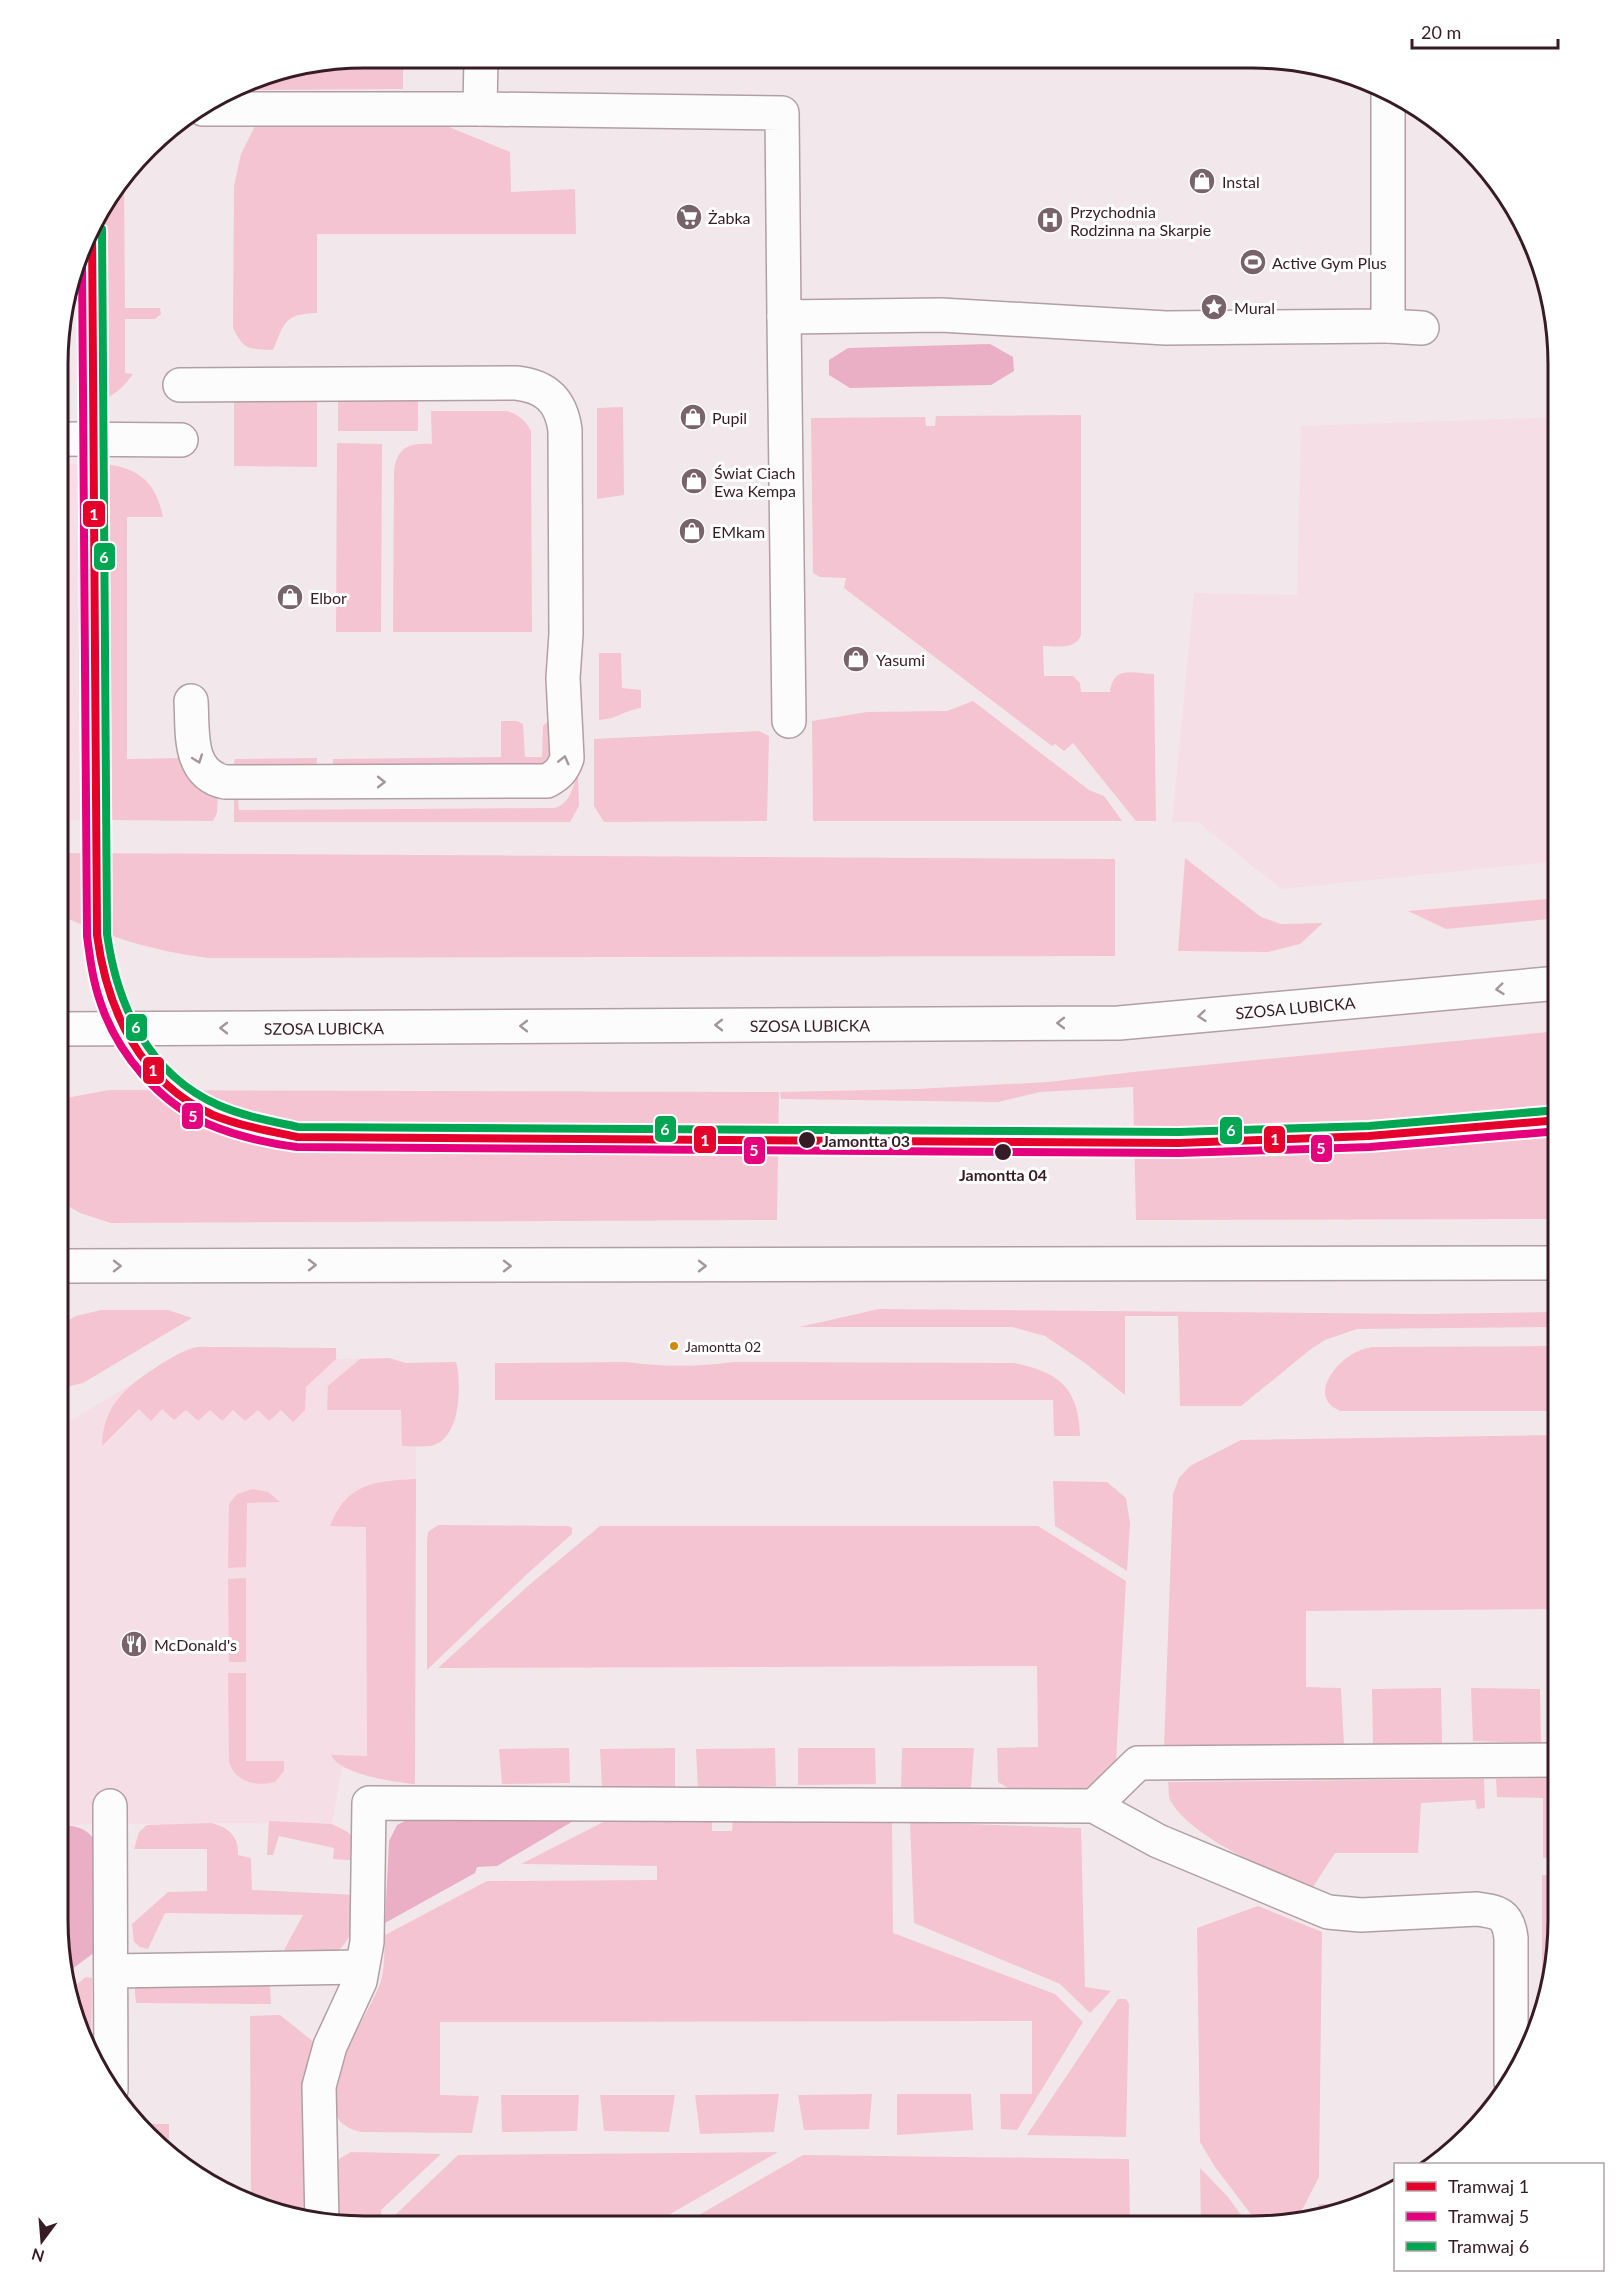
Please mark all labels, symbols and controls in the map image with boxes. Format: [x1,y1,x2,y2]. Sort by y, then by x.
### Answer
scale bar [1412,12,1558,50]
text: 20 m [1421,21,1461,43]
shop icon: Instal [1187,166,1217,196]
place label: Instal [1222,172,1260,191]
supermarket icon: Żabka [674,202,704,232]
place label: Przychodnia Rodzinna na Skarpie [1070,202,1211,239]
hospital icon: Przychodnia Rodzinna na Skarpie [1035,205,1065,235]
place label: Żabka [708,208,751,227]
sports icon: Active Gym Plus [1238,247,1268,277]
place label: Active Gym Plus [1272,253,1387,272]
place icon: Mural [1199,292,1229,322]
place label: Mural [1234,298,1275,317]
shop icon: Pupil [678,402,708,432]
place label: Pupil [712,408,747,427]
place label: Świat Ciach Ewa Kempa [714,463,796,500]
shop icon: Świat Ciach Ewa Kempa [679,466,709,496]
line badge: 1 [82,500,106,528]
text: 1 [89,504,99,523]
shop icon: EMkam [677,516,707,546]
place label: EMkam [712,522,765,541]
line badge: 6 [93,542,116,571]
text: 6 [99,547,109,566]
shop icon: Elbor [275,582,305,612]
place label: Elbor [310,588,347,607]
shop icon: Yasumi [841,644,871,674]
place label: Yasumi [876,650,925,669]
one-way arrow [190,753,203,763]
one-way arrow [557,755,570,765]
one-way arrow [377,776,386,788]
one-way arrow [1496,982,1505,995]
street label: SZOSA LUBICKA [1234,992,1356,1022]
one-way arrow [1197,1009,1206,1022]
line badge: 6 [125,1013,148,1042]
street label: SZOSA LUBICKA [750,1015,870,1035]
text: 6 [131,1017,141,1036]
one-way arrow [1056,1017,1065,1029]
street label: SZOSA LUBICKA [264,1018,384,1037]
one-way arrow [714,1019,723,1031]
one-way arrow [519,1020,528,1032]
one-way arrow [219,1022,228,1034]
line badge: 1 [142,1056,165,1085]
text: 1 [148,1060,158,1079]
line badge: 5 [181,1102,204,1130]
text: 5 [188,1106,198,1125]
line badge: 6 [654,1115,677,1143]
line badge: 6 [1219,1116,1243,1145]
text: 6 [660,1119,670,1138]
text: 6 [1226,1120,1236,1139]
line badge: 1 [693,1125,717,1154]
line badge: 1 [1263,1125,1286,1154]
text: 1 [1270,1129,1280,1148]
text: 1 [700,1130,710,1149]
marker: Jamontta 03 [797,1130,817,1150]
place label: Jamontta 03 [822,1131,910,1150]
line badge: 5 [1310,1134,1333,1163]
line badge: 5 [743,1136,766,1165]
text: 5 [1316,1138,1326,1157]
text: 5 [749,1140,759,1159]
marker: Jamontta 04 [993,1142,1013,1162]
place label: Jamontta 04 [959,1165,1047,1184]
one-way arrow [307,1259,316,1271]
one-way arrow [502,1259,511,1272]
one-way arrow [112,1260,121,1272]
one-way arrow [697,1260,706,1272]
place label: Jamontta 02 [685,1338,761,1355]
marker: Jamontta 02 [668,1340,680,1352]
restaurant icon: McDonald's [119,1629,149,1659]
place label: McDonald's [154,1635,237,1654]
legend [1394,2163,1604,2271]
text: Tramwaj 1 [1448,2175,1529,2197]
text: Tramwaj 5 [1448,2205,1529,2227]
north arrow [12,2211,72,2271]
text: Tramwaj 6 [1448,2235,1529,2257]
text: N [29,2245,46,2267]

